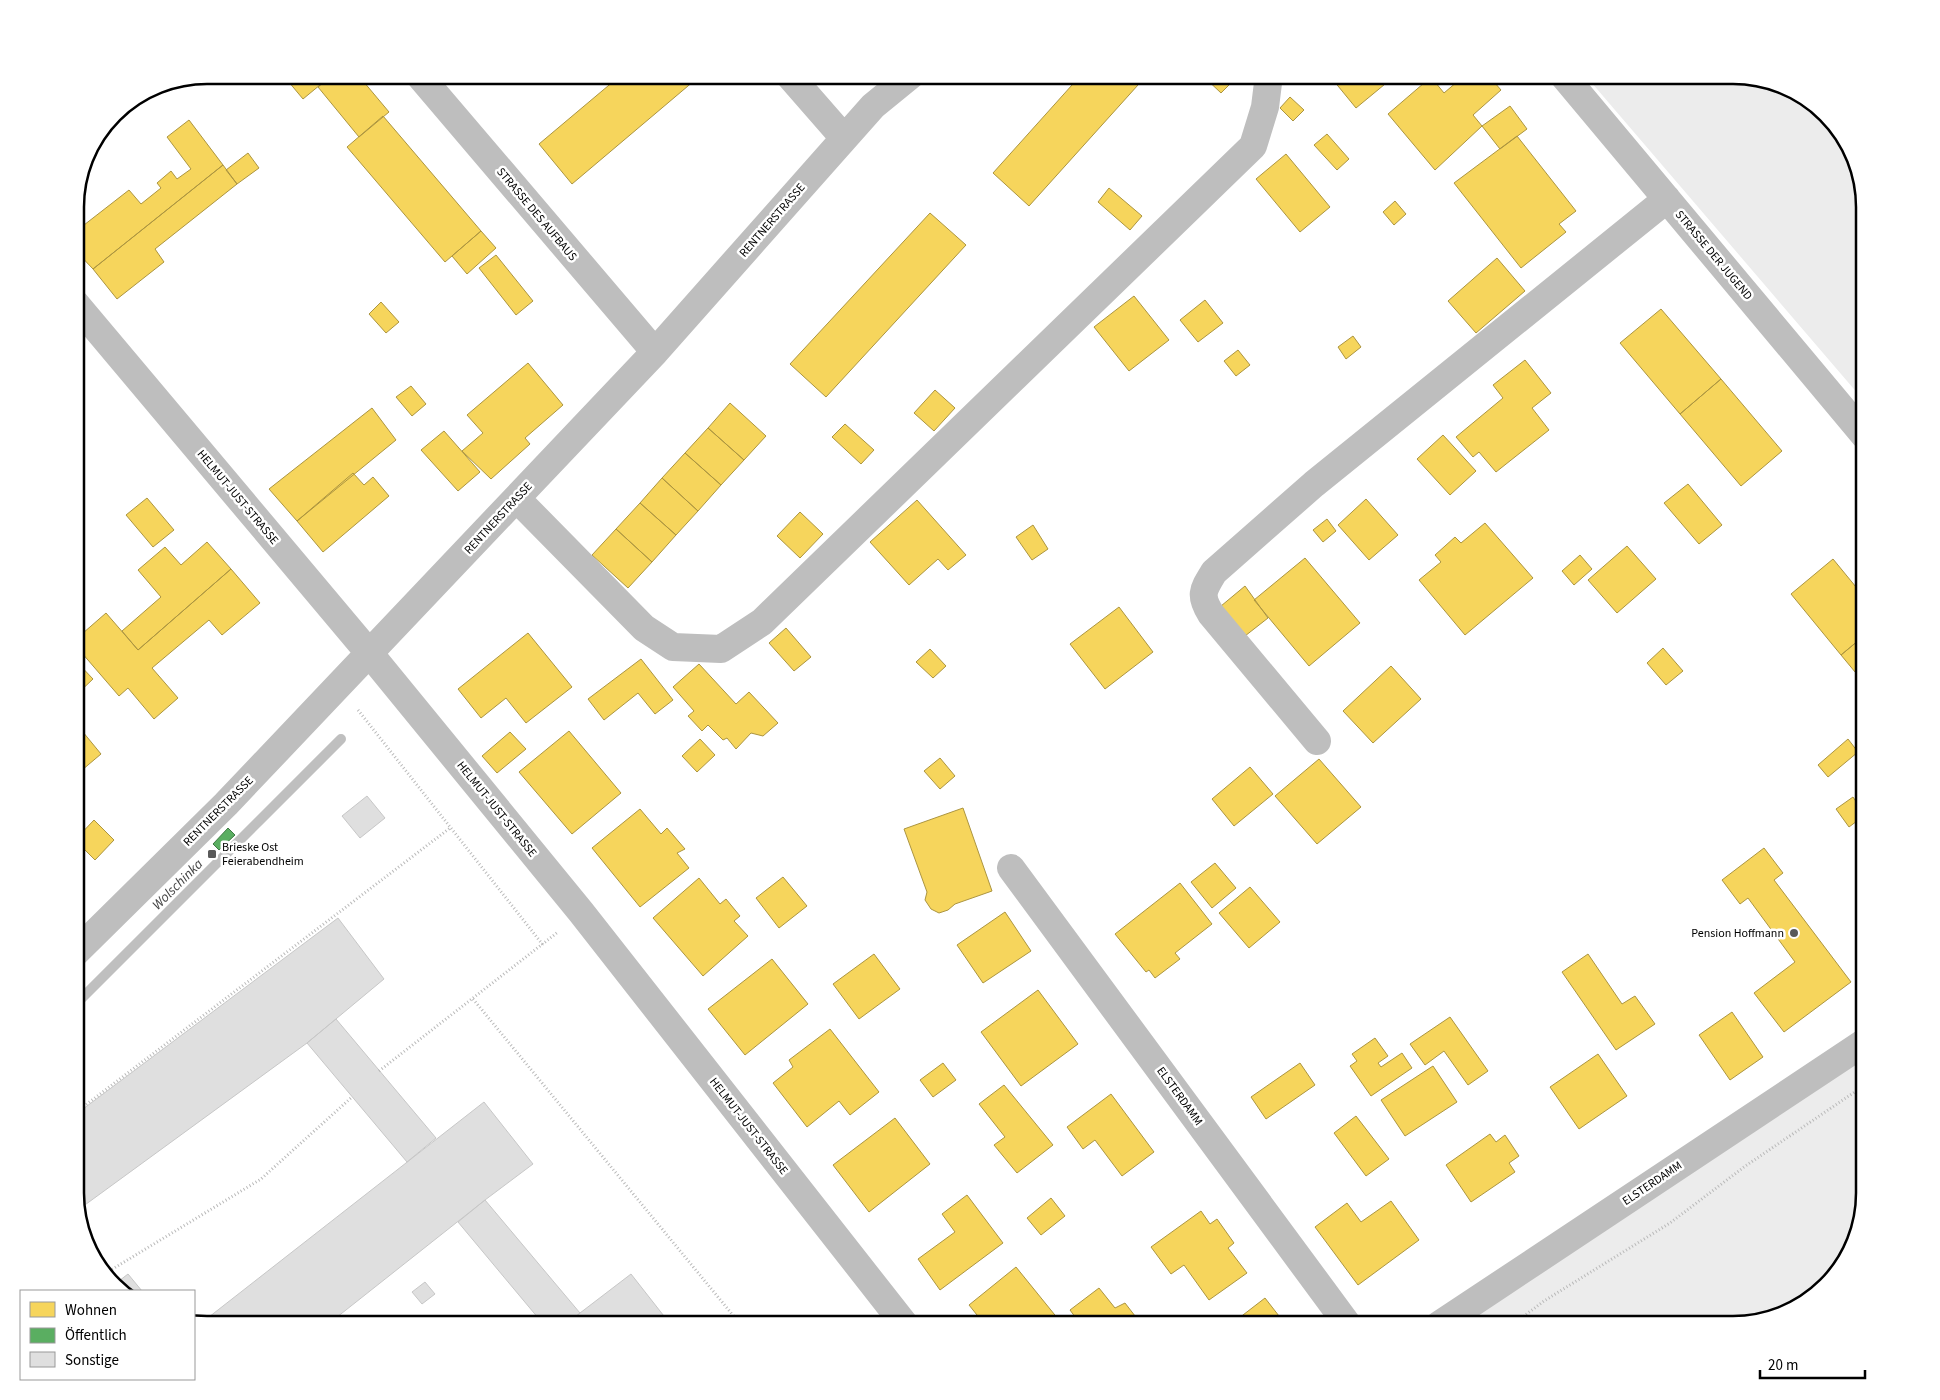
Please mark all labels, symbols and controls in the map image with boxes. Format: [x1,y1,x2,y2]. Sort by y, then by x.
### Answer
street label: STRASSE DES AUFBAUS [492,164,581,265]
street label: RENTNERSTRASSE [735,180,809,261]
street label: STRASSE DER JUGEND [1671,207,1756,304]
street label: HELMUT-JUST-STRASSE [193,446,282,548]
street label: RENTNERSTRASSE [460,479,536,558]
street label: HELMUT-JUST-STRASSE [453,758,541,861]
street label: RENTNERSTRASSE [179,772,257,850]
place label: Brieske Ost Feierabendheim [222,839,304,870]
marker: Brieske Ost Feierabendheim [206,848,218,860]
water label: Wolschinka [148,854,208,915]
place label: Pension Hoffmann [1691,925,1784,942]
marker: Pension Hoffmann [1788,927,1800,939]
street label: ELSTERDAMM [1152,1063,1207,1129]
street label: HELMUT-JUST-STRASSE [705,1074,792,1178]
street label: ELSTERDAMM [1619,1157,1686,1210]
legend [20,1290,195,1380]
text: Wohnen [65,1300,117,1321]
text: Öffentlich [65,1325,127,1346]
scale bar [1760,1348,1865,1380]
text: Sonstige [65,1350,119,1371]
text: 20 m [1768,1355,1798,1376]

